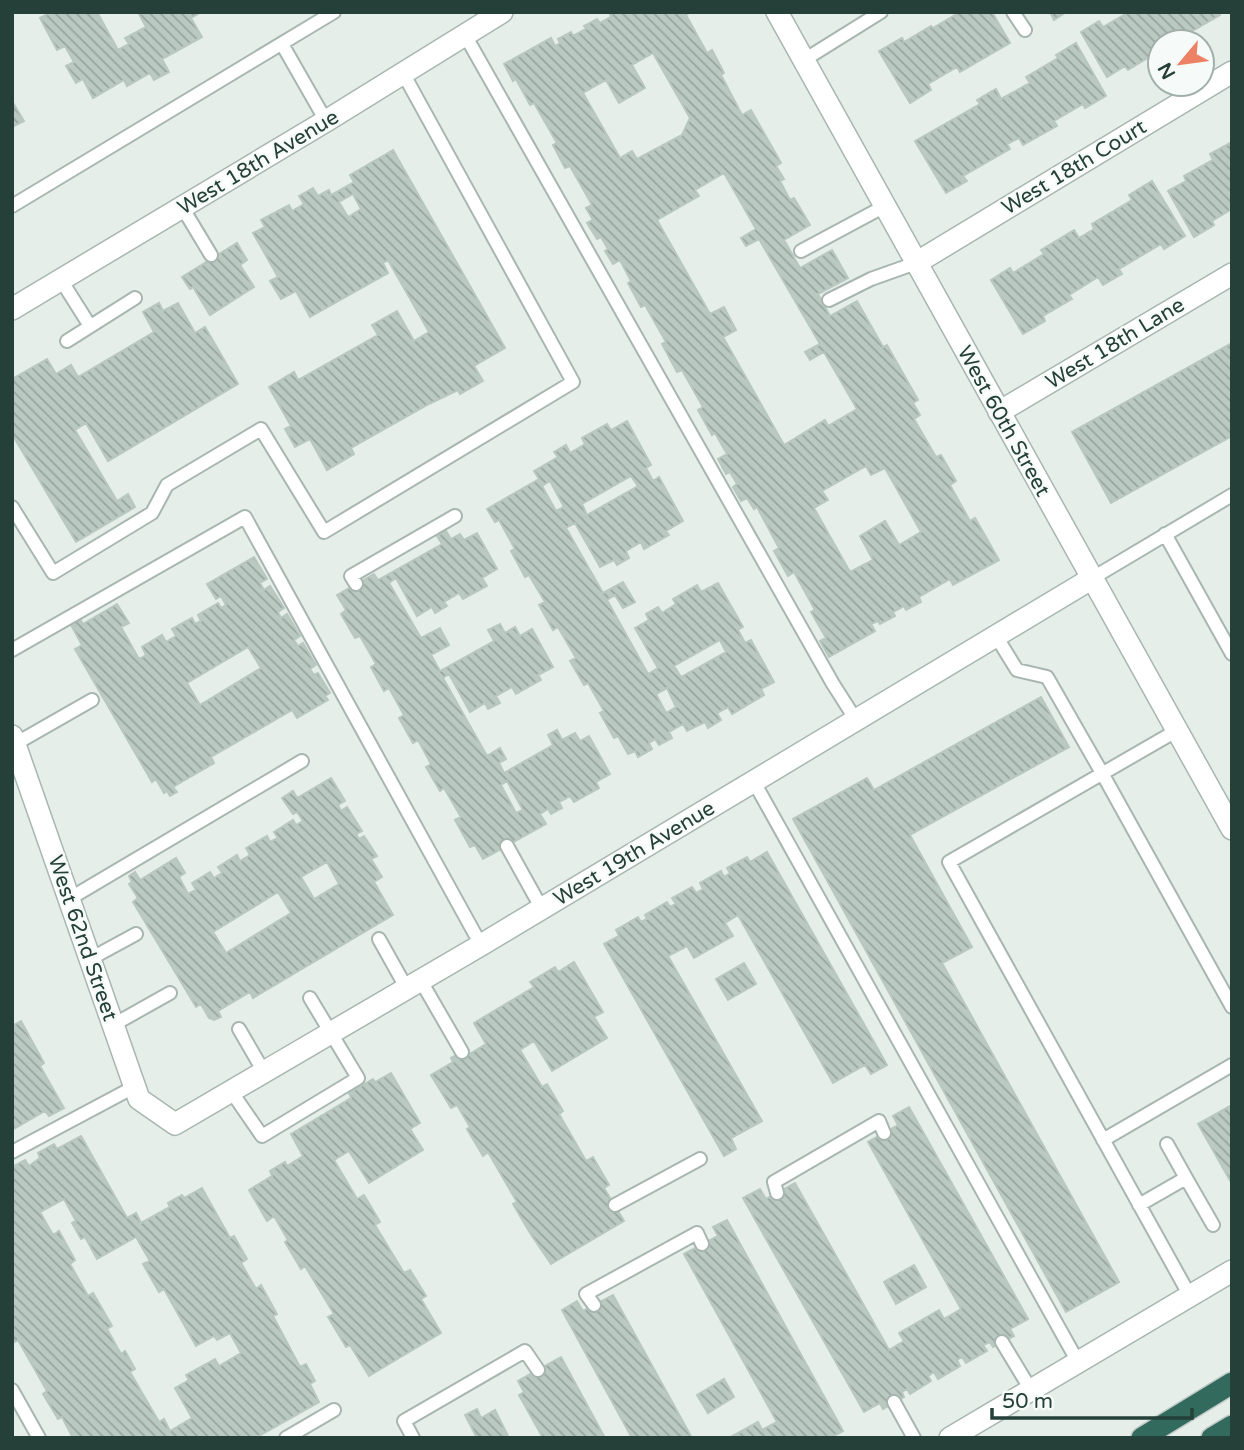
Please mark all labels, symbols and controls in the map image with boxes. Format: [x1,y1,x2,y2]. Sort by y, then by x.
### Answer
north arrow [1146,28,1216,98]
text: N [1154,59,1180,83]
street label: West 18th Avenue [173,104,343,220]
street label: West 18th Court [997,114,1151,220]
street label: West 18th Lane [1042,292,1189,395]
street label: West 60th Street [952,342,1055,501]
street label: West 19th Avenue [549,795,719,911]
street label: West 62nd Street [42,852,123,1024]
scale bar [992,1376,1192,1420]
text: 50 m [1002,1389,1053,1414]

